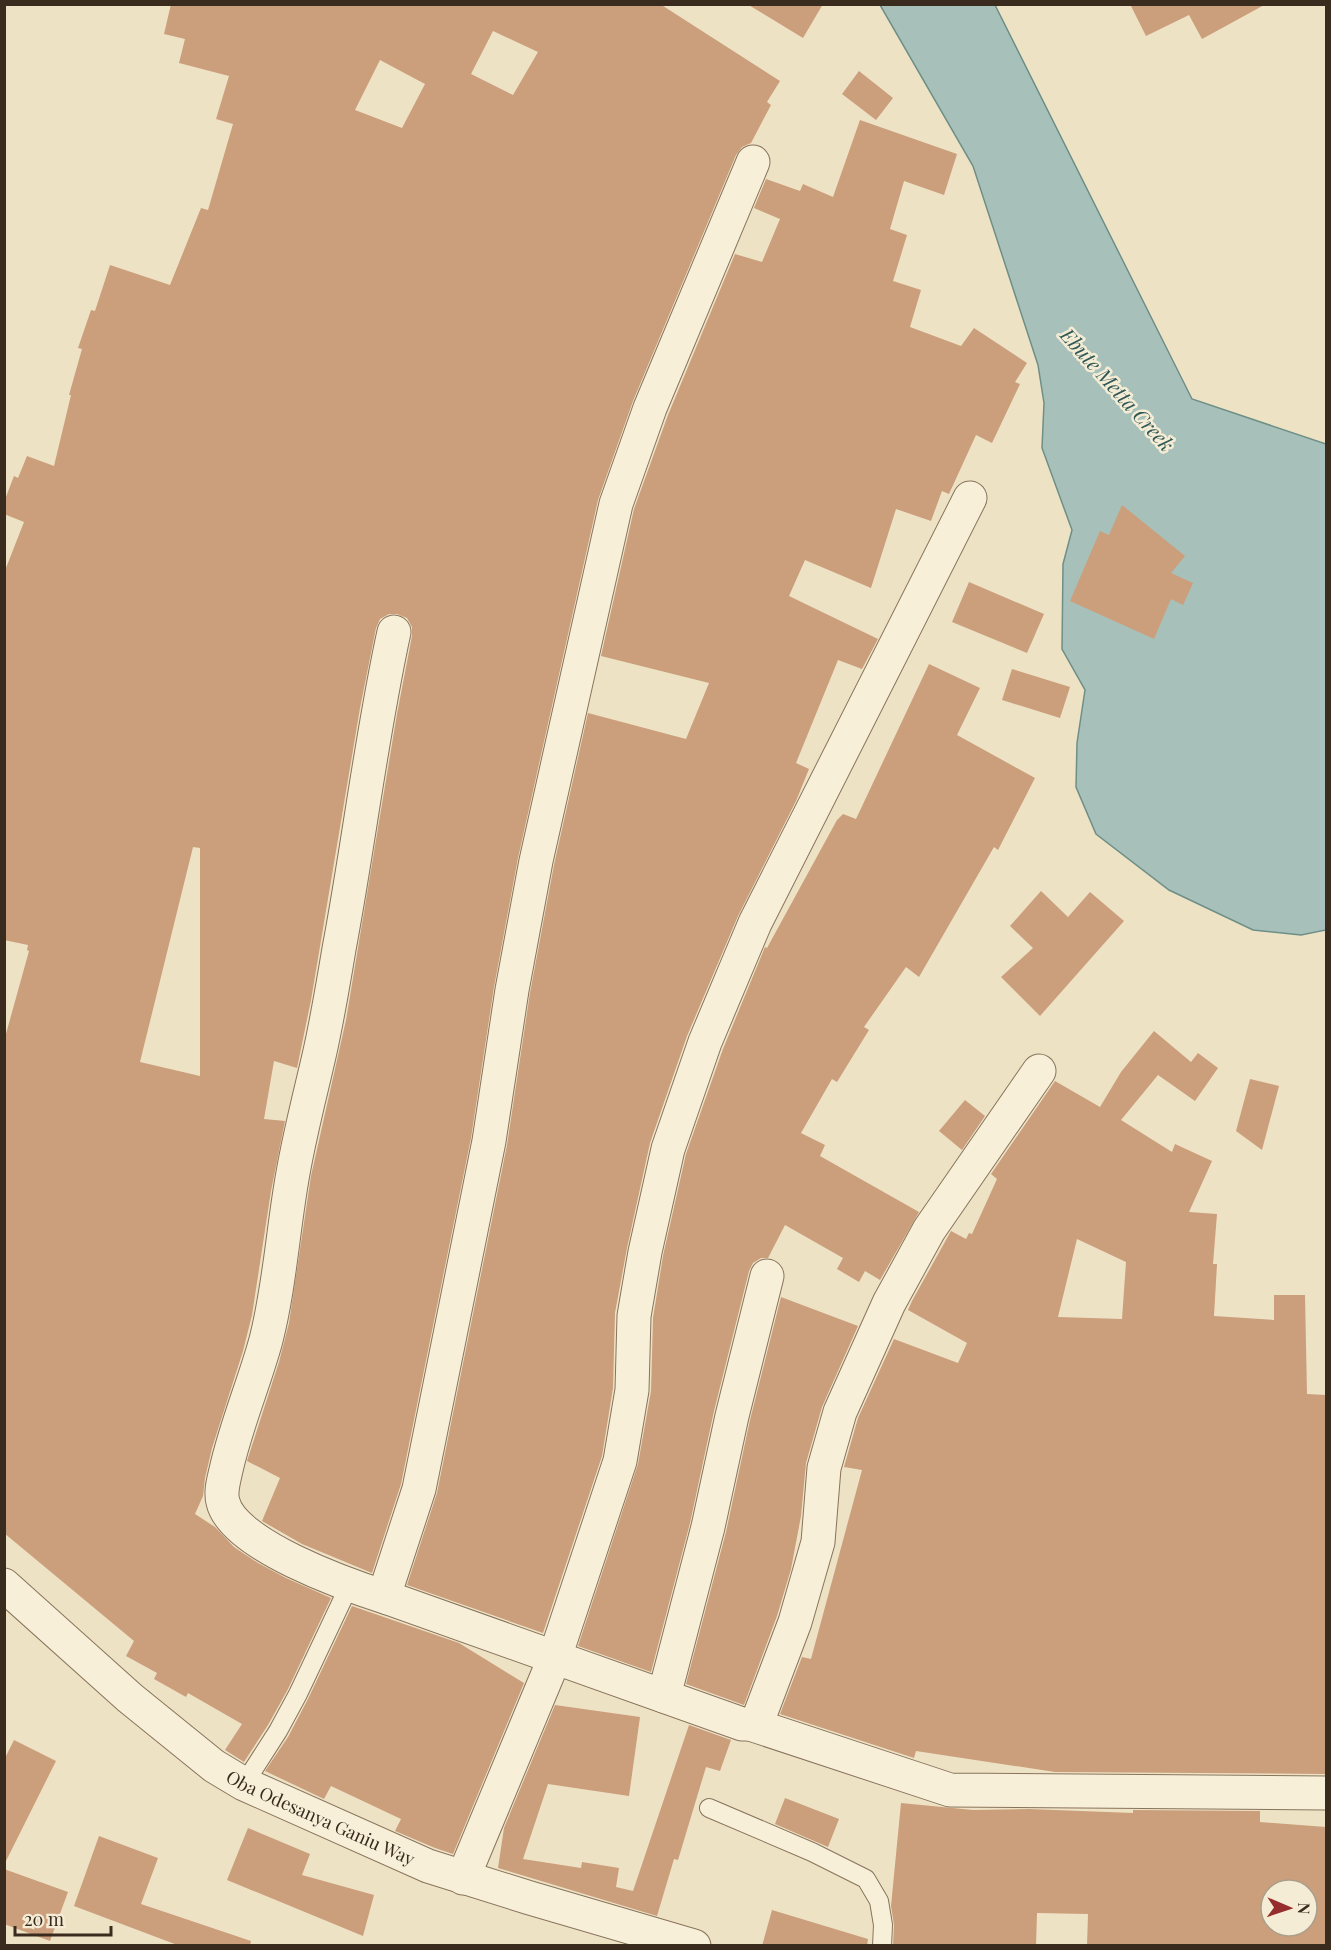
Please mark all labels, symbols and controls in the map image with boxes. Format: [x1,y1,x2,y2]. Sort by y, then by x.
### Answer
water label: Ebute Metta Creek [1055,321,1181,456]
street label: Oba Odesanya Ganiu Way [222,1764,419,1871]
north arrow [1259,1878,1319,1938]
scale bar [15,1899,111,1937]
text: N [1294,1902,1315,1915]
text: 20 m [24,1907,64,1931]

